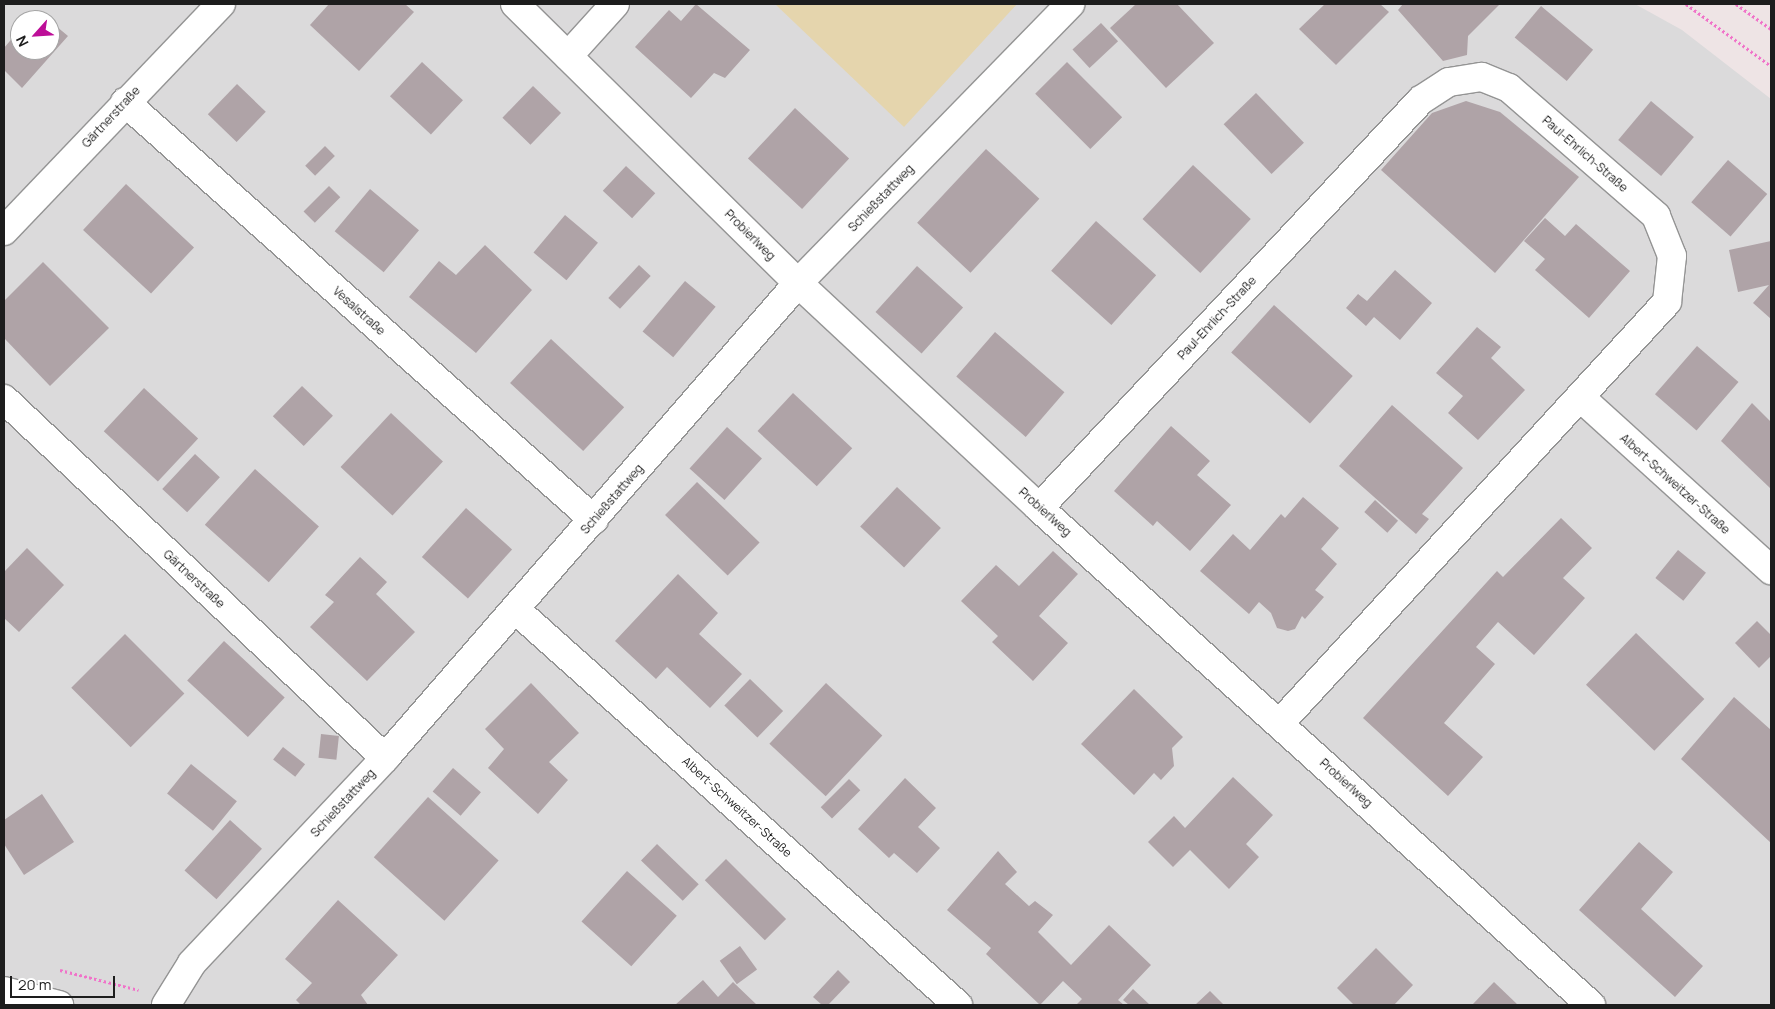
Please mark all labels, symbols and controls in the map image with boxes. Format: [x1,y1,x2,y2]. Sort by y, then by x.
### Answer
north arrow [10,10,60,60]
text: N [11,33,33,50]
street label: Gärtnerstraße [79,83,143,151]
street label: Paul-Ehrlich-Straße [1539,113,1631,195]
street label: Schießstattweg [845,161,917,235]
street label: Probierlweg [722,207,778,263]
street label: Paul-Ehrlich-Straße [1175,273,1259,363]
street label: Vesalstraße [330,284,388,338]
street label: Albert-Schweitzer-Straße [1617,431,1733,537]
street label: Schießstattweg [578,461,646,537]
street label: Probierlweg [1016,485,1074,539]
street label: Gärtnerstraße [160,547,228,611]
street label: Albert-Schweitzer-Straße [679,754,795,860]
street label: Probierlweg [1317,756,1375,810]
street label: Schießstattweg [308,766,378,840]
scale bar [12,966,118,998]
text: 20 m [18,974,51,995]

